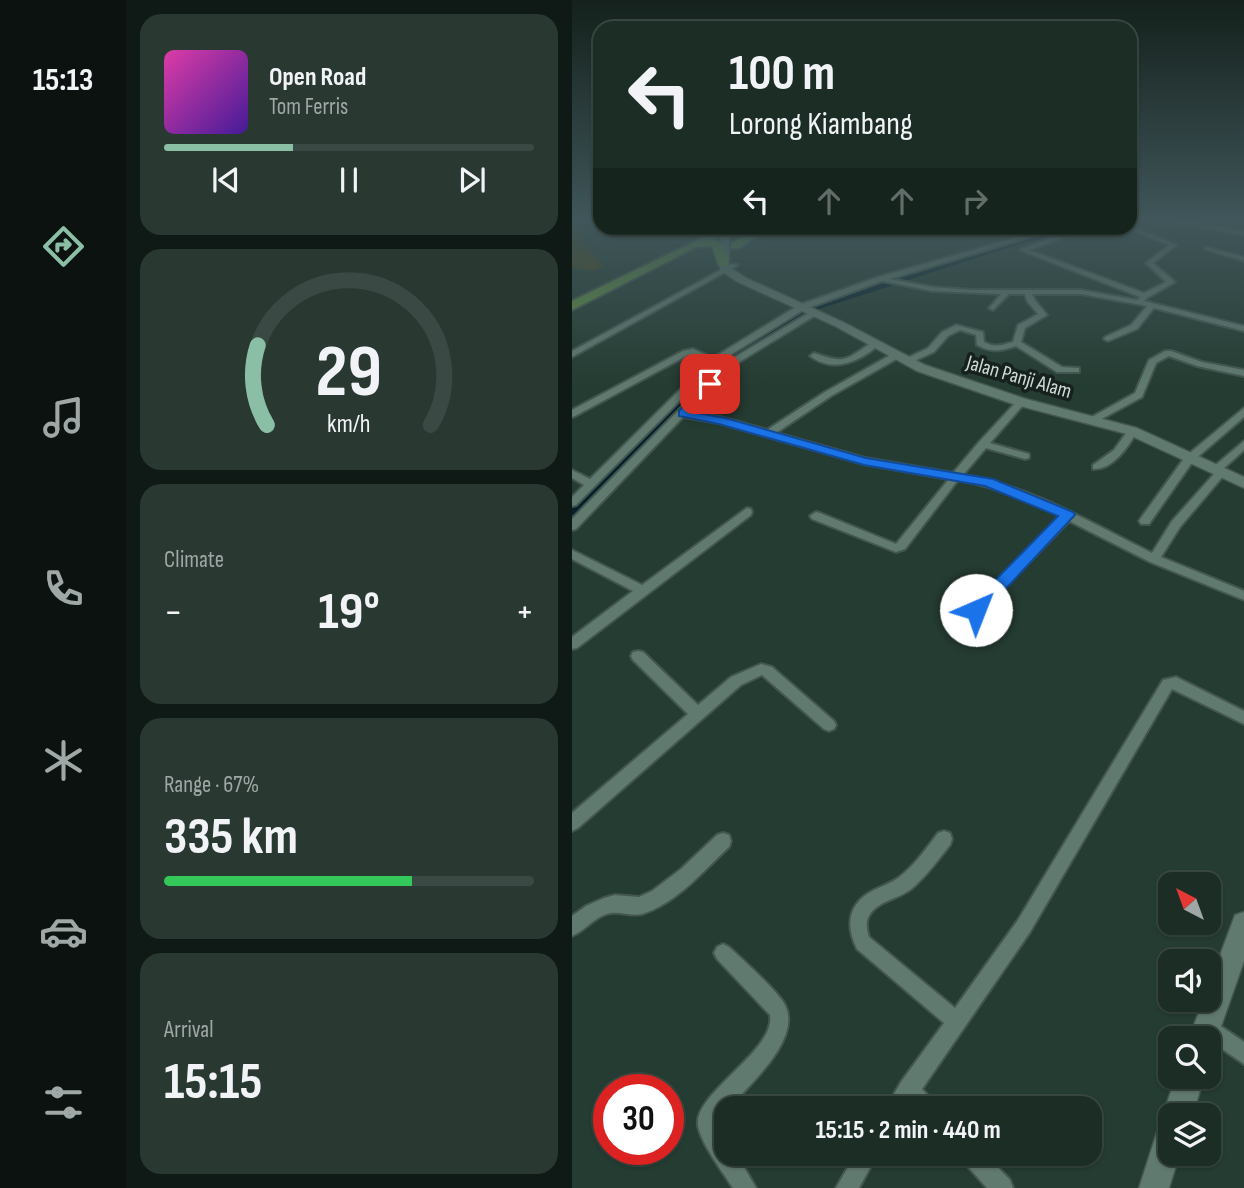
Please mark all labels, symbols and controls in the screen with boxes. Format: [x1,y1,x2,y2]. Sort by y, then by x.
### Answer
text: 100 m [729,45,835,104]
icon: left [614,49,705,140]
text: 15:13 [33,61,93,100]
text: Open Road [269,62,366,93]
text: Tom Ferris [269,93,348,121]
text: Lorong Kiambang [729,105,913,144]
icon: previous [207,161,245,199]
icon: pause [330,161,368,199]
icon: next [453,161,491,199]
icon: left [737,182,775,220]
icon: ahead [810,182,848,220]
icon: ahead [883,182,921,220]
icon: right [956,182,994,220]
icon: directions [39,222,88,271]
text: 29 [316,330,382,418]
street label: Jalan Panji Alam [963,350,1074,404]
pin [680,354,740,414]
icon: arrive [691,365,729,403]
icon: music [39,393,88,442]
text: km/h [327,409,371,440]
text: Climate [164,546,224,574]
icon: phone [39,564,88,613]
position arrow [939,573,1013,647]
text: 19° [318,581,380,644]
text: − [164,590,183,635]
text: + [515,590,534,635]
icon: climate [39,736,88,785]
text: Range · 67% [164,771,259,799]
text: 335 km [164,806,298,869]
north arrow [1158,872,1221,934]
map controls [1158,872,1221,1166]
icon: car [39,907,88,956]
button: sound [1158,949,1221,1012]
text: Arrival [164,1016,213,1044]
button: search [1158,1026,1221,1089]
text: 15:15 [164,1051,262,1114]
speed limit sign: 30 [593,1074,684,1165]
icon: filters [39,1078,88,1127]
button: layers [1158,1103,1221,1166]
text: 15:15 · 2 min · 440 m [815,1115,1001,1146]

